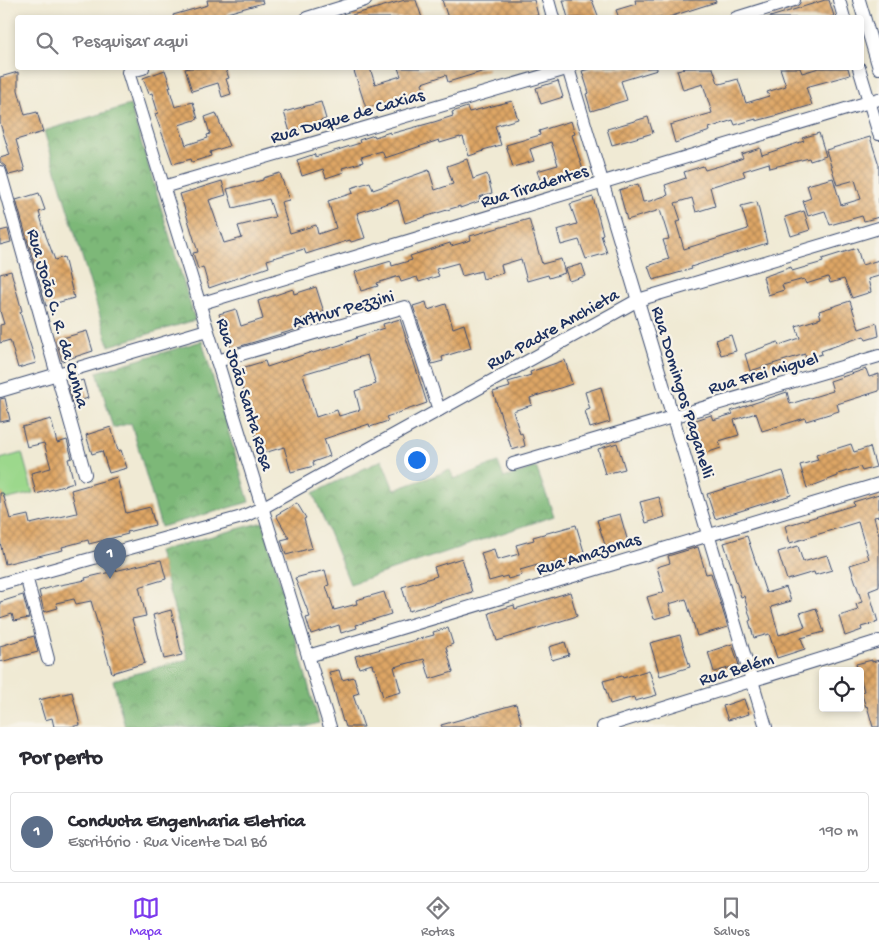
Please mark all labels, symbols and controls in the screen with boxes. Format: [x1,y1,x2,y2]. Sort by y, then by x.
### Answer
search box [15,15,864,70]
icon: search [33,29,61,57]
text: Pesquisar aqui [73,31,188,54]
street label: Rua Duque de Caxias [268,85,428,149]
street label: Rua Tiradentes [479,161,592,214]
street label: Rua João C. R. da Cunha [21,227,92,411]
street label: Rua Padre Anchieta [483,285,624,375]
street label: Arthur Pezzini [290,287,397,334]
street label: Rua Domingos Paganelli [645,304,718,481]
street label: Rua João Santa Rosa [210,316,277,475]
street label: Rua Frei Miguel [706,349,821,400]
your location [404,447,430,473]
street label: Rua Amazonas [534,529,645,581]
pin: 1 [94,538,126,579]
street label: Rua Belém [697,649,777,692]
map controls [819,667,864,712]
button: locate [819,667,864,712]
text: Por perto [20,747,103,772]
text: Conducta Engenharia Eletrica [68,811,305,834]
text: 1 [34,823,40,842]
text: 190 m [819,823,858,842]
text: Escritório · Rua Vicente Dal Bó [68,834,267,853]
tab: Mapa [130,894,162,941]
tab: Rotas [421,894,454,941]
tab: Salvos [713,894,749,941]

